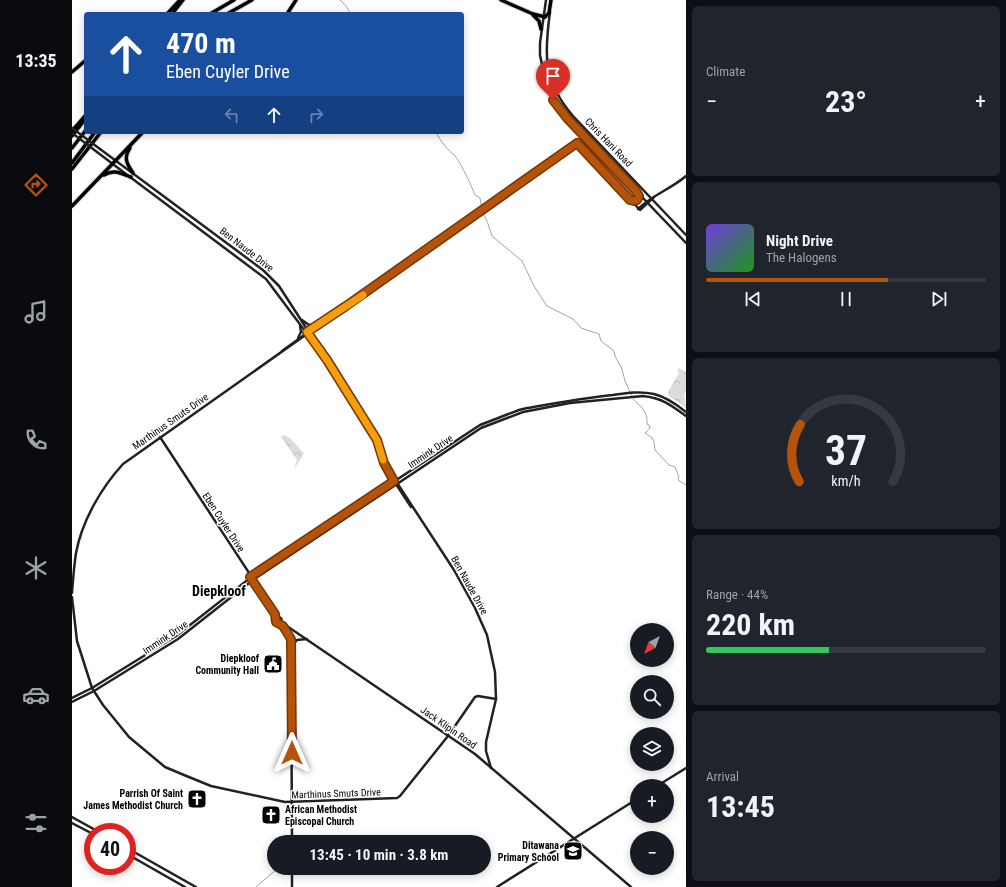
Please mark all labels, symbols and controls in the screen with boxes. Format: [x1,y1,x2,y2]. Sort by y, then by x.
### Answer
text: 470 m [166,27,236,60]
icon: ahead [100,28,152,80]
text: 13:35 [15,50,57,71]
pin [536,59,570,100]
text: Eben Cuyler Drive [166,61,290,82]
text: Climate [706,64,745,79]
icon: arrive [542,65,564,87]
text: 23° [825,84,867,119]
text: − [706,89,717,114]
text: + [975,89,986,114]
icon: left [221,104,243,126]
icon: ahead [263,104,285,126]
icon: right [305,104,327,126]
street label: Chris Hani Road [583,116,635,169]
icon: directions [22,171,50,199]
street label: Ben Naude Drive [218,225,276,274]
text: Night Drive [766,232,833,250]
text: The Halogens [766,250,837,265]
icon: previous [742,288,764,310]
icon: pause [835,288,857,310]
icon: next [928,288,950,310]
icon: music [22,298,50,326]
street label: Marthinus Smuts Drive [130,391,210,452]
text: 37 [825,425,867,474]
icon: phone [22,426,50,454]
street label: Immink Drive [406,432,455,470]
text: km/h [831,472,861,488]
street label: Eben Cuyler Drive [200,490,247,554]
icon: climate [22,554,50,582]
street label: Ben Naude Drive [449,554,490,617]
district label: Diepkloof [192,583,246,599]
text: Range · 44% [706,587,768,602]
text: 220 km [706,607,795,642]
street label: Immink Drive [141,618,190,656]
north arrow [630,623,674,667]
map controls [630,623,674,875]
place label: Diepkloof Community Hall [195,653,260,676]
public building icon: Diepkloof Community Hall [262,653,284,675]
button: search [630,675,674,719]
icon: car [22,681,50,709]
street label: Jack Klipin Road [419,704,479,751]
button: layers [630,727,674,771]
position arrow [271,732,313,774]
text: Arrival [706,769,739,784]
button: + [630,779,674,823]
street label: Marthinus Smuts Drive [291,786,381,801]
place label: Parrish Of Saint James Methodist Church [83,788,183,811]
church icon: Parrish Of Saint James Methodist Church [186,788,208,810]
text: 13:45 [706,789,775,824]
church icon: African Methodist Episcopal Church [260,804,282,826]
place label: African Methodist Episcopal Church [285,804,357,827]
icon: filters [22,809,50,837]
speed limit sign: 40 [84,823,136,875]
button: − [630,831,674,875]
place label: Ditawana Primary School [498,840,559,863]
school or university icon: Ditawana Primary School [562,840,584,862]
text: 13:45 · 10 min · 3.8 km [310,846,448,864]

